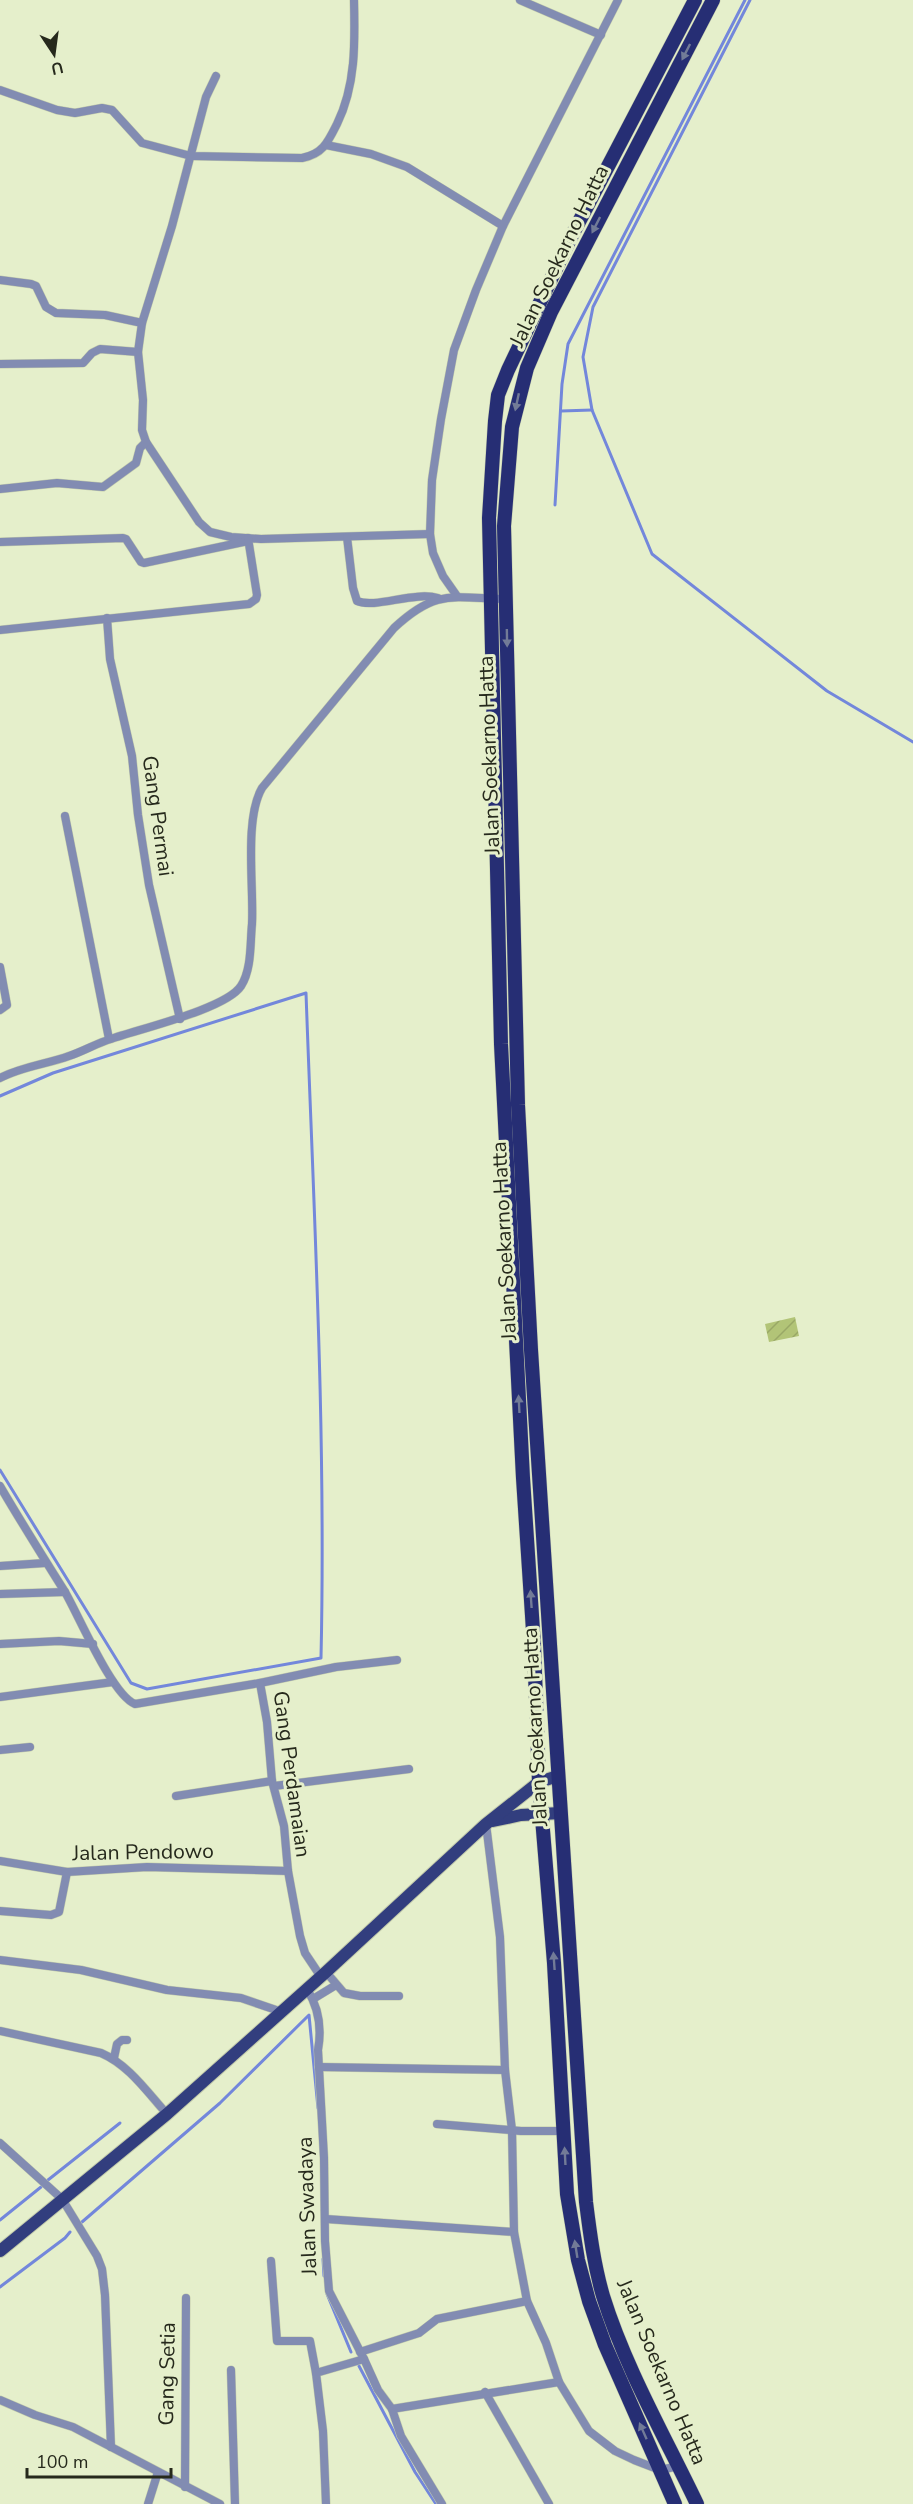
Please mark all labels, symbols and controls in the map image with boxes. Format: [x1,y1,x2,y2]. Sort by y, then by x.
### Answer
north arrow [24,24,84,84]
one-way arrow [682,43,692,61]
text: U [49,56,65,80]
street label: Jalan Soekarno Hatta [502,160,615,353]
one-way arrow [592,216,602,234]
one-way arrow [512,393,521,412]
one-way arrow [502,629,512,648]
street label: Jalan Soekarno Hatta [472,655,507,856]
street label: Gang Permai [136,754,180,878]
street label: Jalan Soekarno Hatta [485,1141,523,1342]
one-way arrow [515,1395,524,1414]
one-way arrow [526,1589,536,1608]
street label: Jalan Soekarno Hatta [516,1627,554,1828]
street label: Gang Perdamaian [266,1689,318,1859]
street label: Jalan Pendowo [71,1837,214,1867]
one-way arrow [549,1952,558,1971]
street label: Jalan Swadaya [291,2136,323,2277]
one-way arrow [561,2146,570,2165]
one-way arrow [571,2239,580,2258]
street label: Jalan Soekarno Hatta [610,2274,714,2469]
street label: Gang Setia [152,2322,182,2426]
one-way arrow [638,2422,648,2440]
scale bar [27,2441,171,2479]
text: 100 m [36,2450,88,2474]

